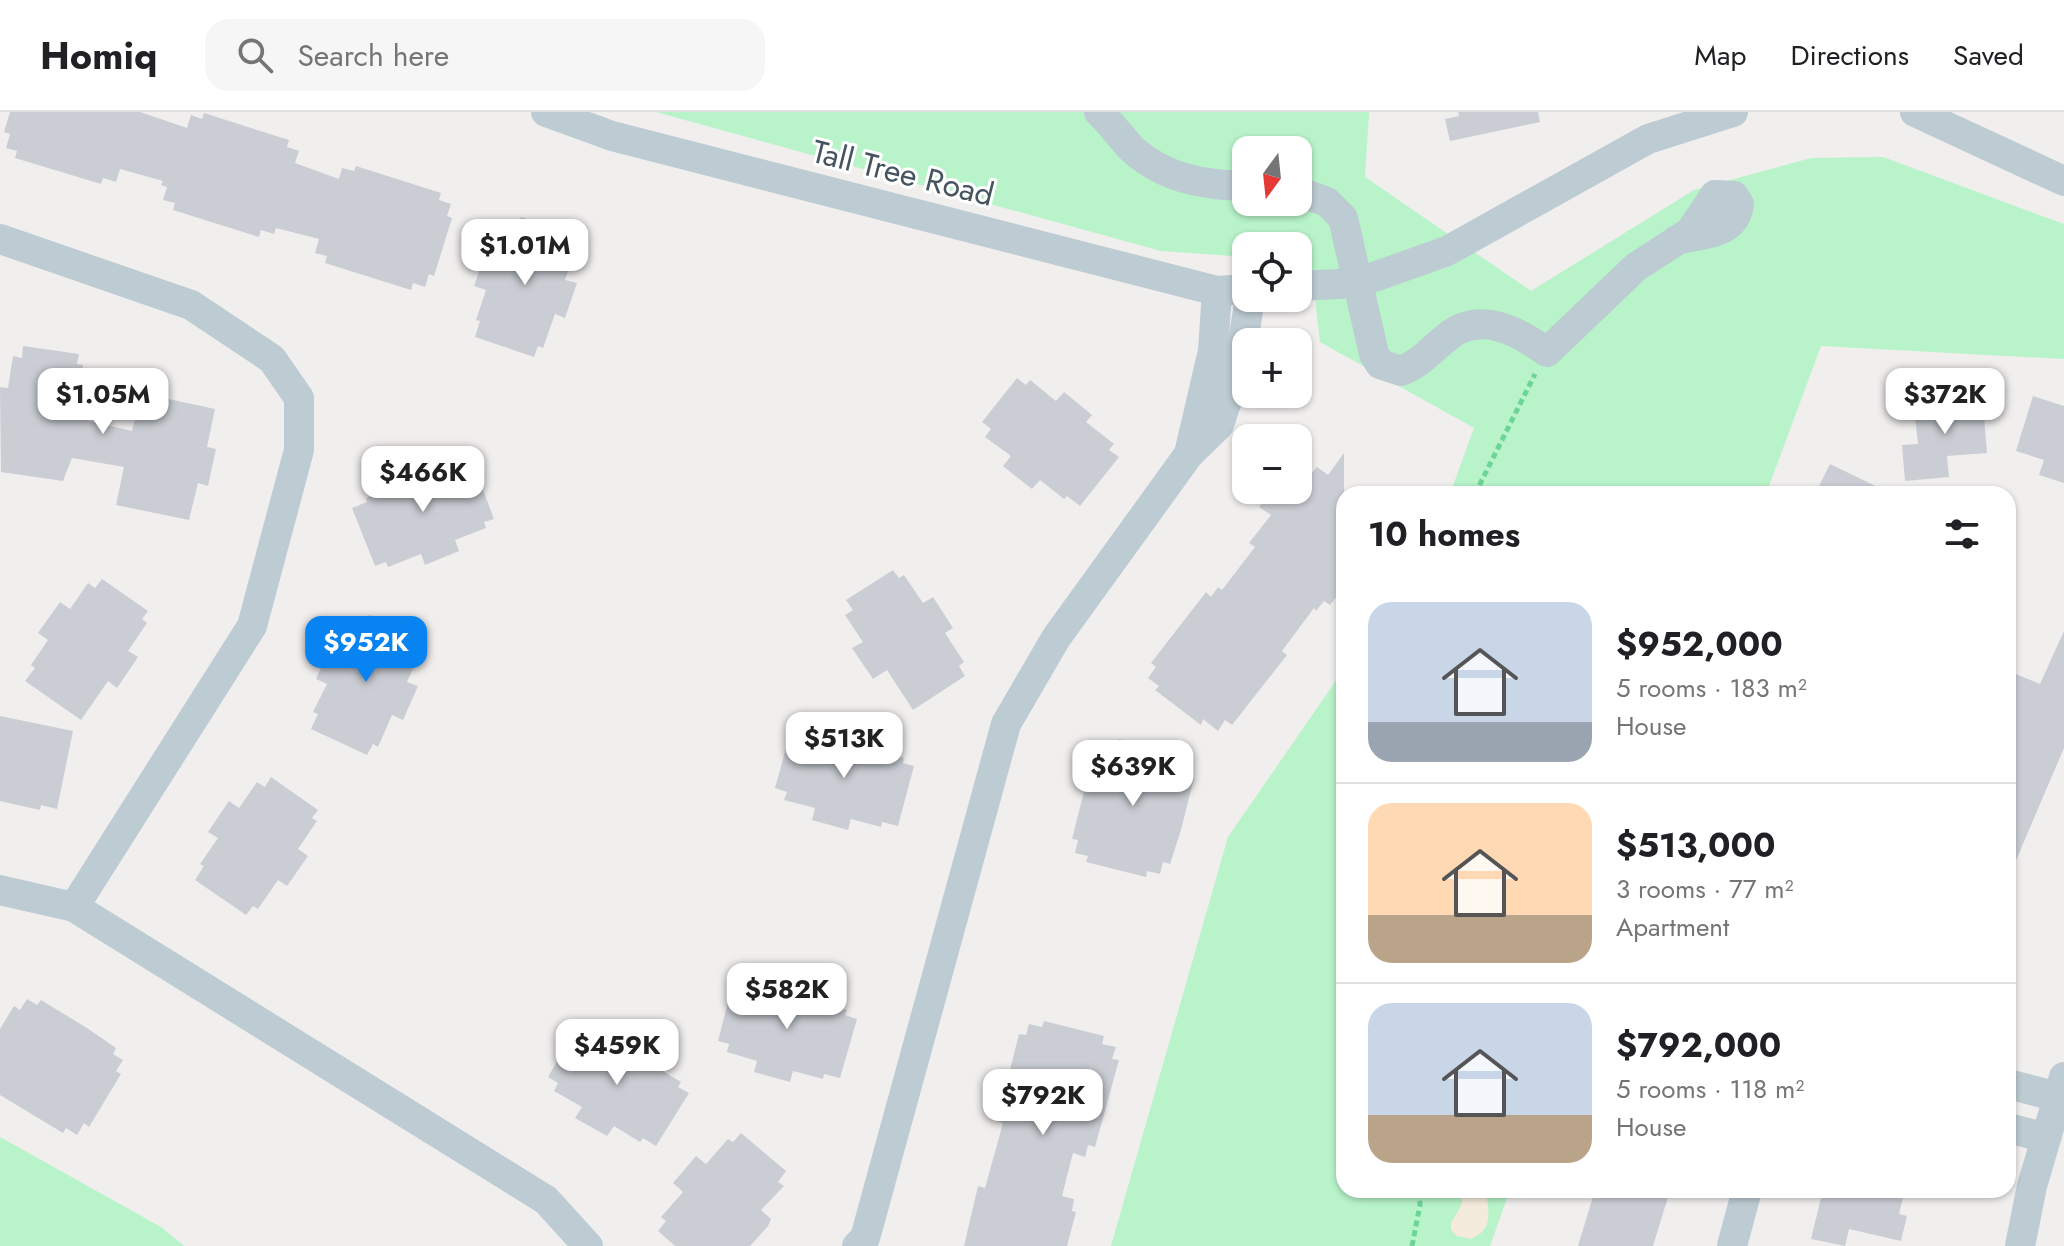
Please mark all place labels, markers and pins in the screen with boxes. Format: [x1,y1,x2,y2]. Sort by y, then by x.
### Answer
pin: $1.01M [460,219,590,287]
pin: $1.05M [38,368,168,436]
pin: $372K [1889,368,2001,436]
pin: $466K [367,446,479,514]
pin: $952K [310,616,422,684]
pin: $513K [788,712,900,780]
pin: $639K [1077,740,1189,808]
pin: $582K [731,963,843,1031]
pin: $459K [561,1019,673,1087]
pin: $792K [987,1069,1099,1137]

